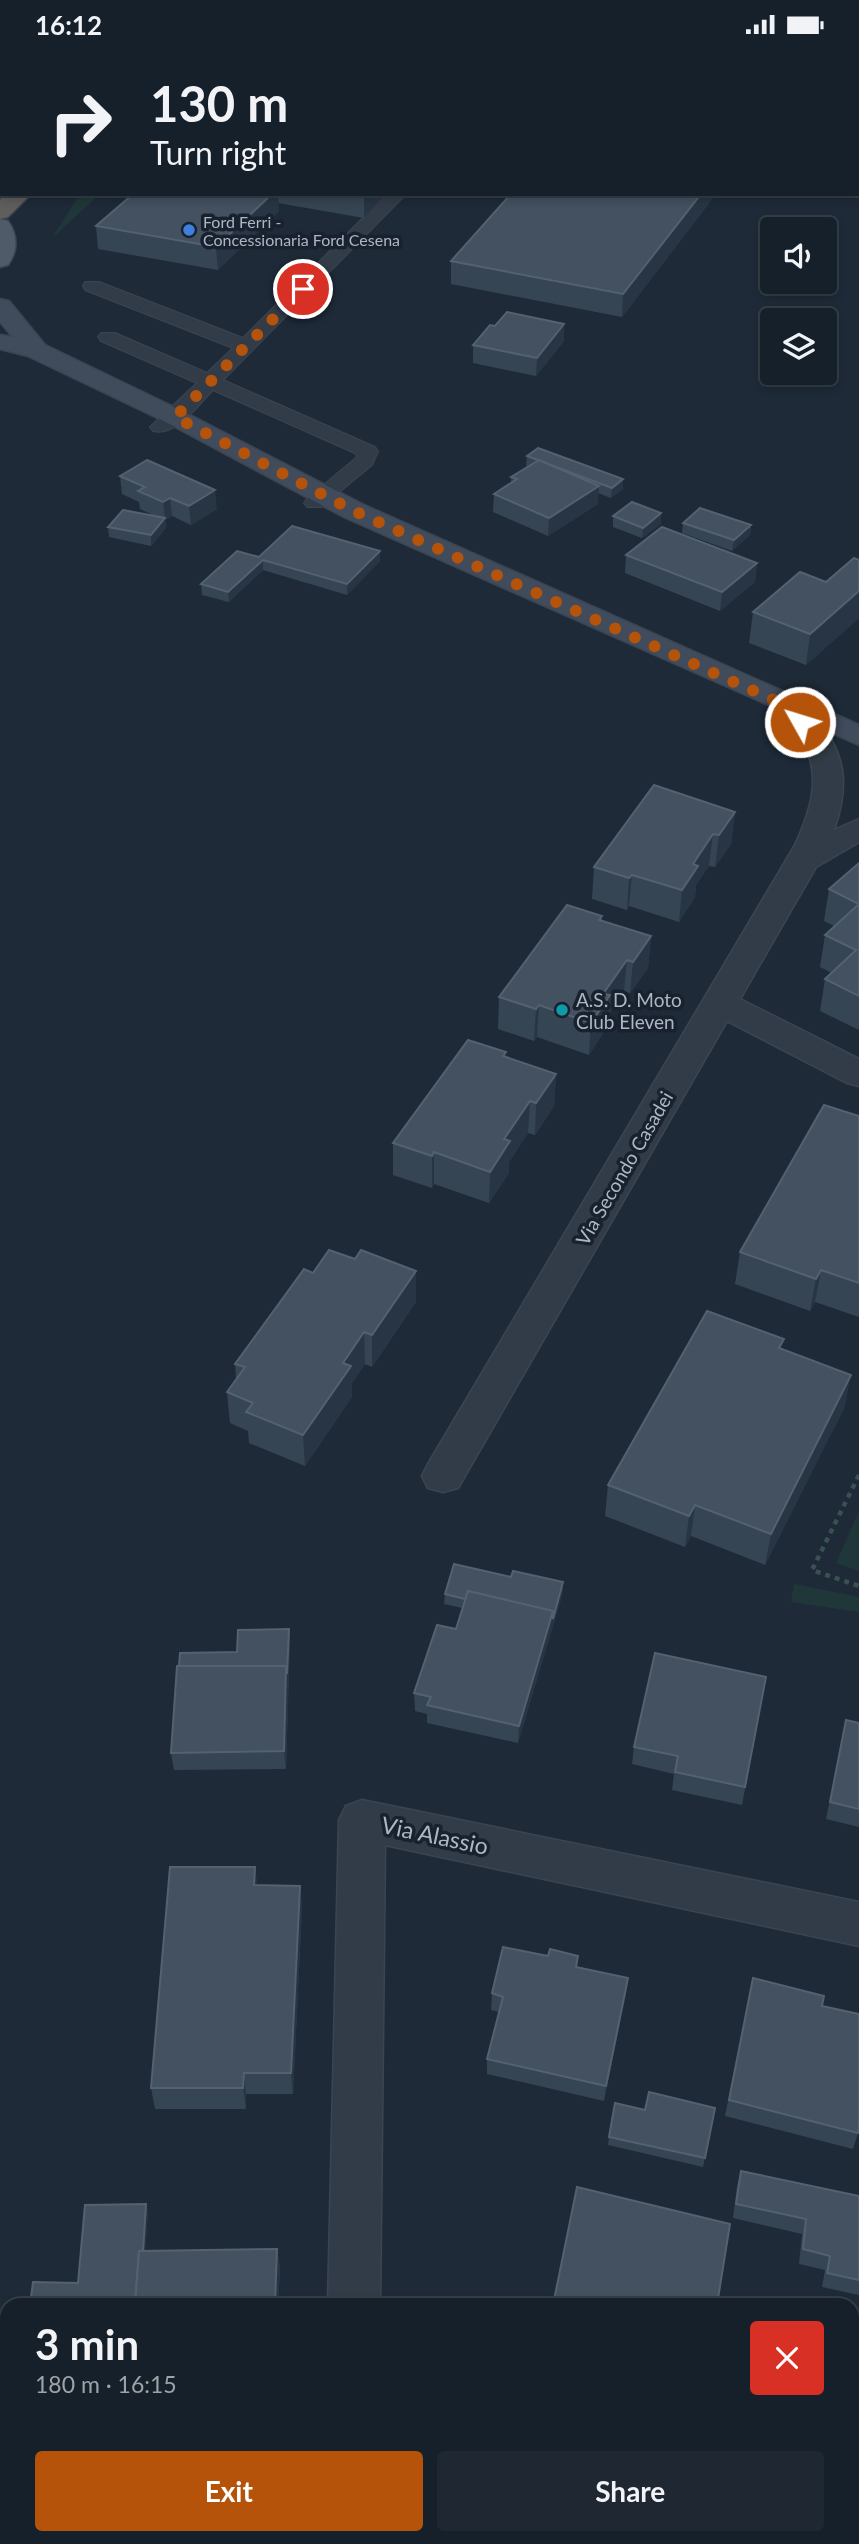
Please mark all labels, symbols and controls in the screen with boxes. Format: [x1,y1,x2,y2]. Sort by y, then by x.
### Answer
text: 16:12 [35,9,102,41]
text: 130 m [150,74,288,132]
icon: right [35,77,126,168]
text: Turn right [150,133,286,172]
place label: Ford Ferri - Concessionaria Ford Cesena [203,212,400,249]
map controls [760,217,837,385]
button: sound [760,217,837,294]
marker: Ford Ferri - Concessionaria Ford Cesena [181,222,197,238]
pin [273,259,333,319]
icon: arrive [284,270,322,308]
button: layers [760,308,837,385]
position arrow [763,685,837,759]
place label: A.S. D. Moto Club Eleven [576,988,682,1033]
marker: A.S. D. Moto Club Eleven [554,1002,570,1018]
street label: Via Secondo Casadei [571,1087,677,1249]
street label: Via Alassio [379,1810,491,1860]
text: 3 min [35,2319,139,2369]
button: close [750,2321,824,2395]
text: 180 m · 16:15 [35,2370,177,2398]
button: Exit [35,2451,423,2531]
button: Share [437,2451,824,2531]

